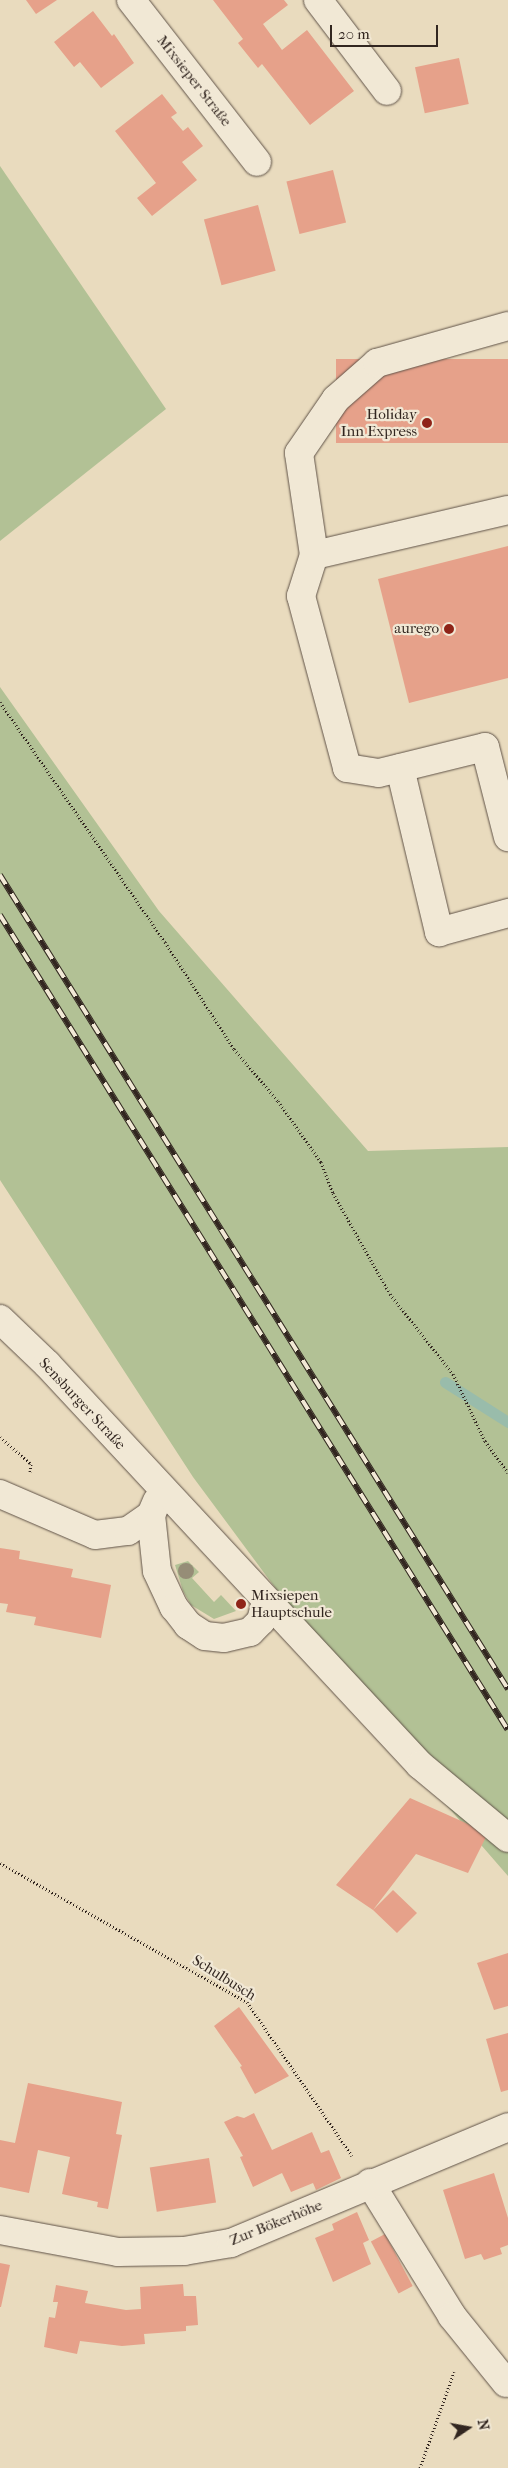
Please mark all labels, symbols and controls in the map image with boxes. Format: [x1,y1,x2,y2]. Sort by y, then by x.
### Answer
scale bar [333,15,440,47]
text: 20 m [338,25,370,43]
street label: Mixsieper Straße [153,32,235,130]
place label: Holiday Inn Express [341,405,417,440]
marker: Holiday Inn Express [421,417,433,429]
place label: aurego [394,620,439,638]
marker: aurego [443,623,455,635]
street label: Sensburger Straße [35,1354,129,1454]
place label: Mixsiepen Hauptschule [251,1586,332,1621]
marker: Mixsiepen Hauptschule [235,1598,247,1610]
street label: Schulbusch [189,1951,259,2005]
street label: Zur Bökerhöhe [227,2196,325,2250]
north arrow [443,2403,493,2453]
text: N [474,2418,493,2432]

